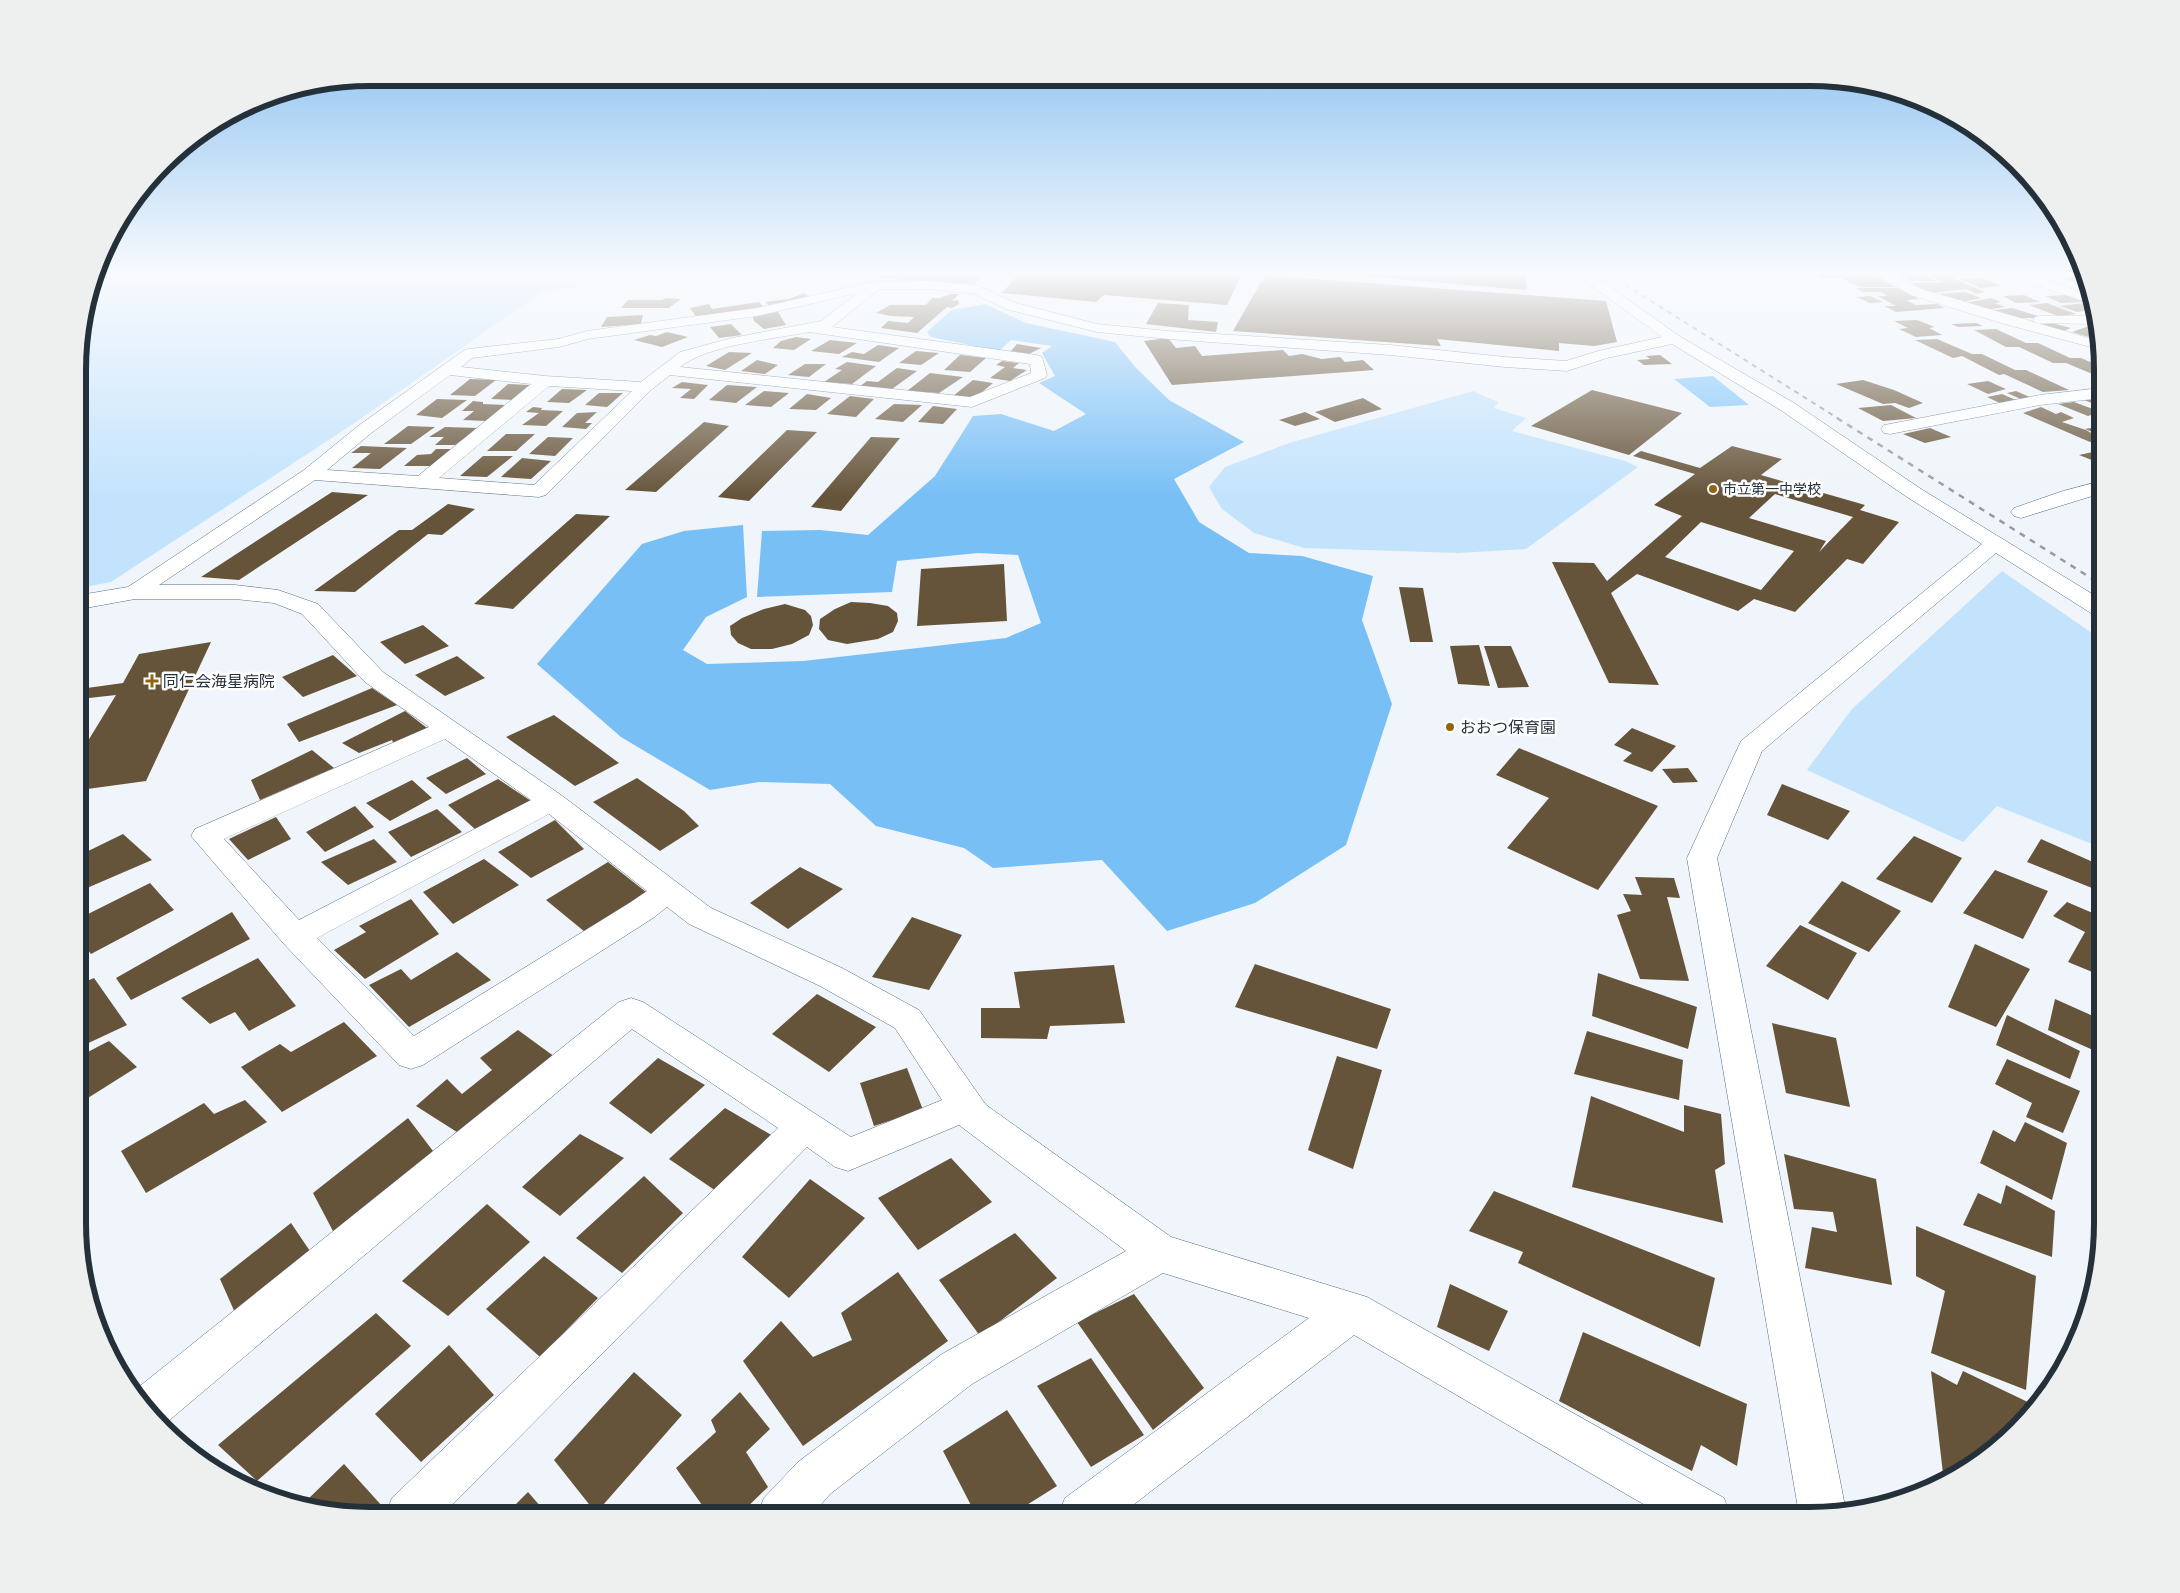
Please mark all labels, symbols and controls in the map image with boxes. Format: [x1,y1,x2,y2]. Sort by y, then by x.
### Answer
place label: 市立第一中学校 [1723,481,1821,498]
marker: 市立第一中学校 [1707,483,1719,495]
place label: 同仁会海星病院 [163,672,275,691]
marker: 同仁会海星病院 [145,674,159,688]
place label: おおつ保育園 [1460,718,1556,737]
marker: おおつ保育園 [1444,721,1456,733]

